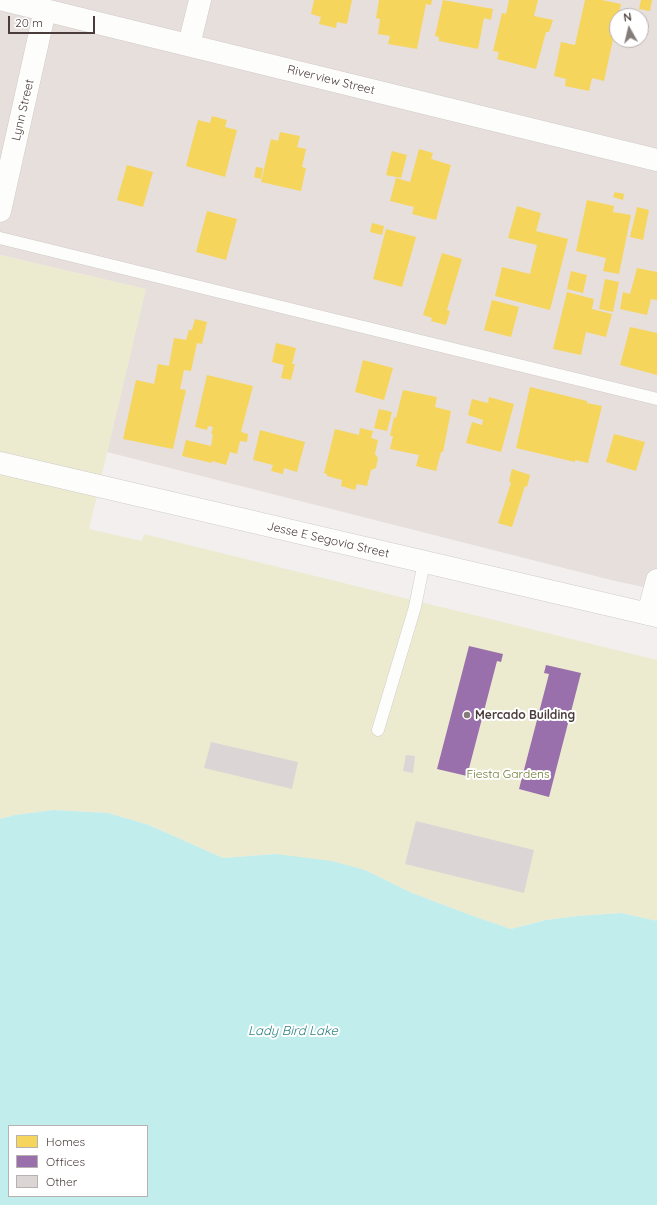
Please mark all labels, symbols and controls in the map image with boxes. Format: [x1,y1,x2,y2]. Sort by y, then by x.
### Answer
scale bar [10,8,97,34]
north arrow [609,8,649,48]
text: N [622,10,632,25]
text: 20 m [15,15,43,30]
street label: Riverview Street [286,62,376,98]
street label: Lynn Street [9,78,37,142]
street label: Jesse E Segovia Street [265,519,391,561]
place label: Mercado Building [475,708,575,722]
marker: Mercado Building [462,710,472,720]
park label: Fiesta Gardens [466,767,550,781]
water label: Lady Bird Lake [248,1023,338,1039]
legend [8,1125,148,1197]
text: Homes [46,1134,85,1149]
text: Offices [46,1154,85,1169]
text: Other [46,1174,77,1189]

